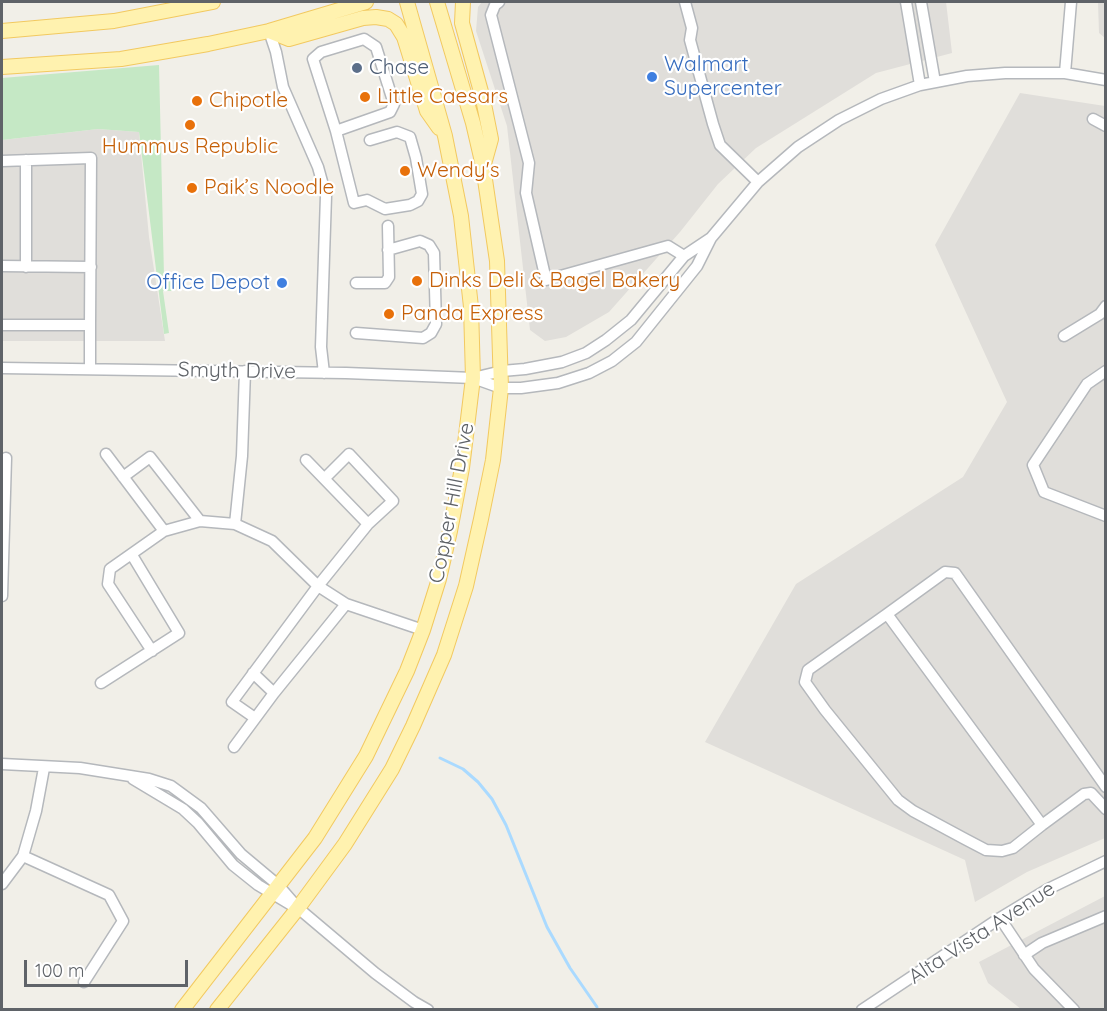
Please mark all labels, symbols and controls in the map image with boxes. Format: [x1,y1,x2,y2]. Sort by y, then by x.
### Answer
place label: Walmart Supercenter [664,52,782,102]
place label: Chase [369,55,429,81]
marker: Chase [350,61,364,75]
marker: Walmart Supercenter [645,70,659,84]
place label: Little Caesars [377,84,508,110]
place label: Chipotle [209,88,288,114]
marker: Little Caesars [358,90,372,104]
marker: Chipotle [190,94,204,108]
marker: Hummus Republic [183,118,197,132]
place label: Hummus Republic [102,134,278,160]
place label: Wendy's [417,158,500,184]
marker: Wendy's [398,164,412,178]
place label: Paik’s Noodle [204,175,334,201]
marker: Paik’s Noodle [185,181,199,195]
place label: Dinks Deli & Bagel Bakery [429,268,680,294]
place label: Office Depot [146,270,270,296]
marker: Dinks Deli & Bagel Bakery [410,274,424,288]
marker: Office Depot [275,276,289,290]
place label: Panda Express [401,301,543,327]
marker: Panda Express [382,307,396,321]
street label: Smyth Drive [178,357,296,385]
street label: Copper Hill Drive [424,421,480,585]
street label: Alta Vista Avenue [904,876,1060,990]
scale bar [27,948,190,986]
text: 100 m [35,959,84,982]

